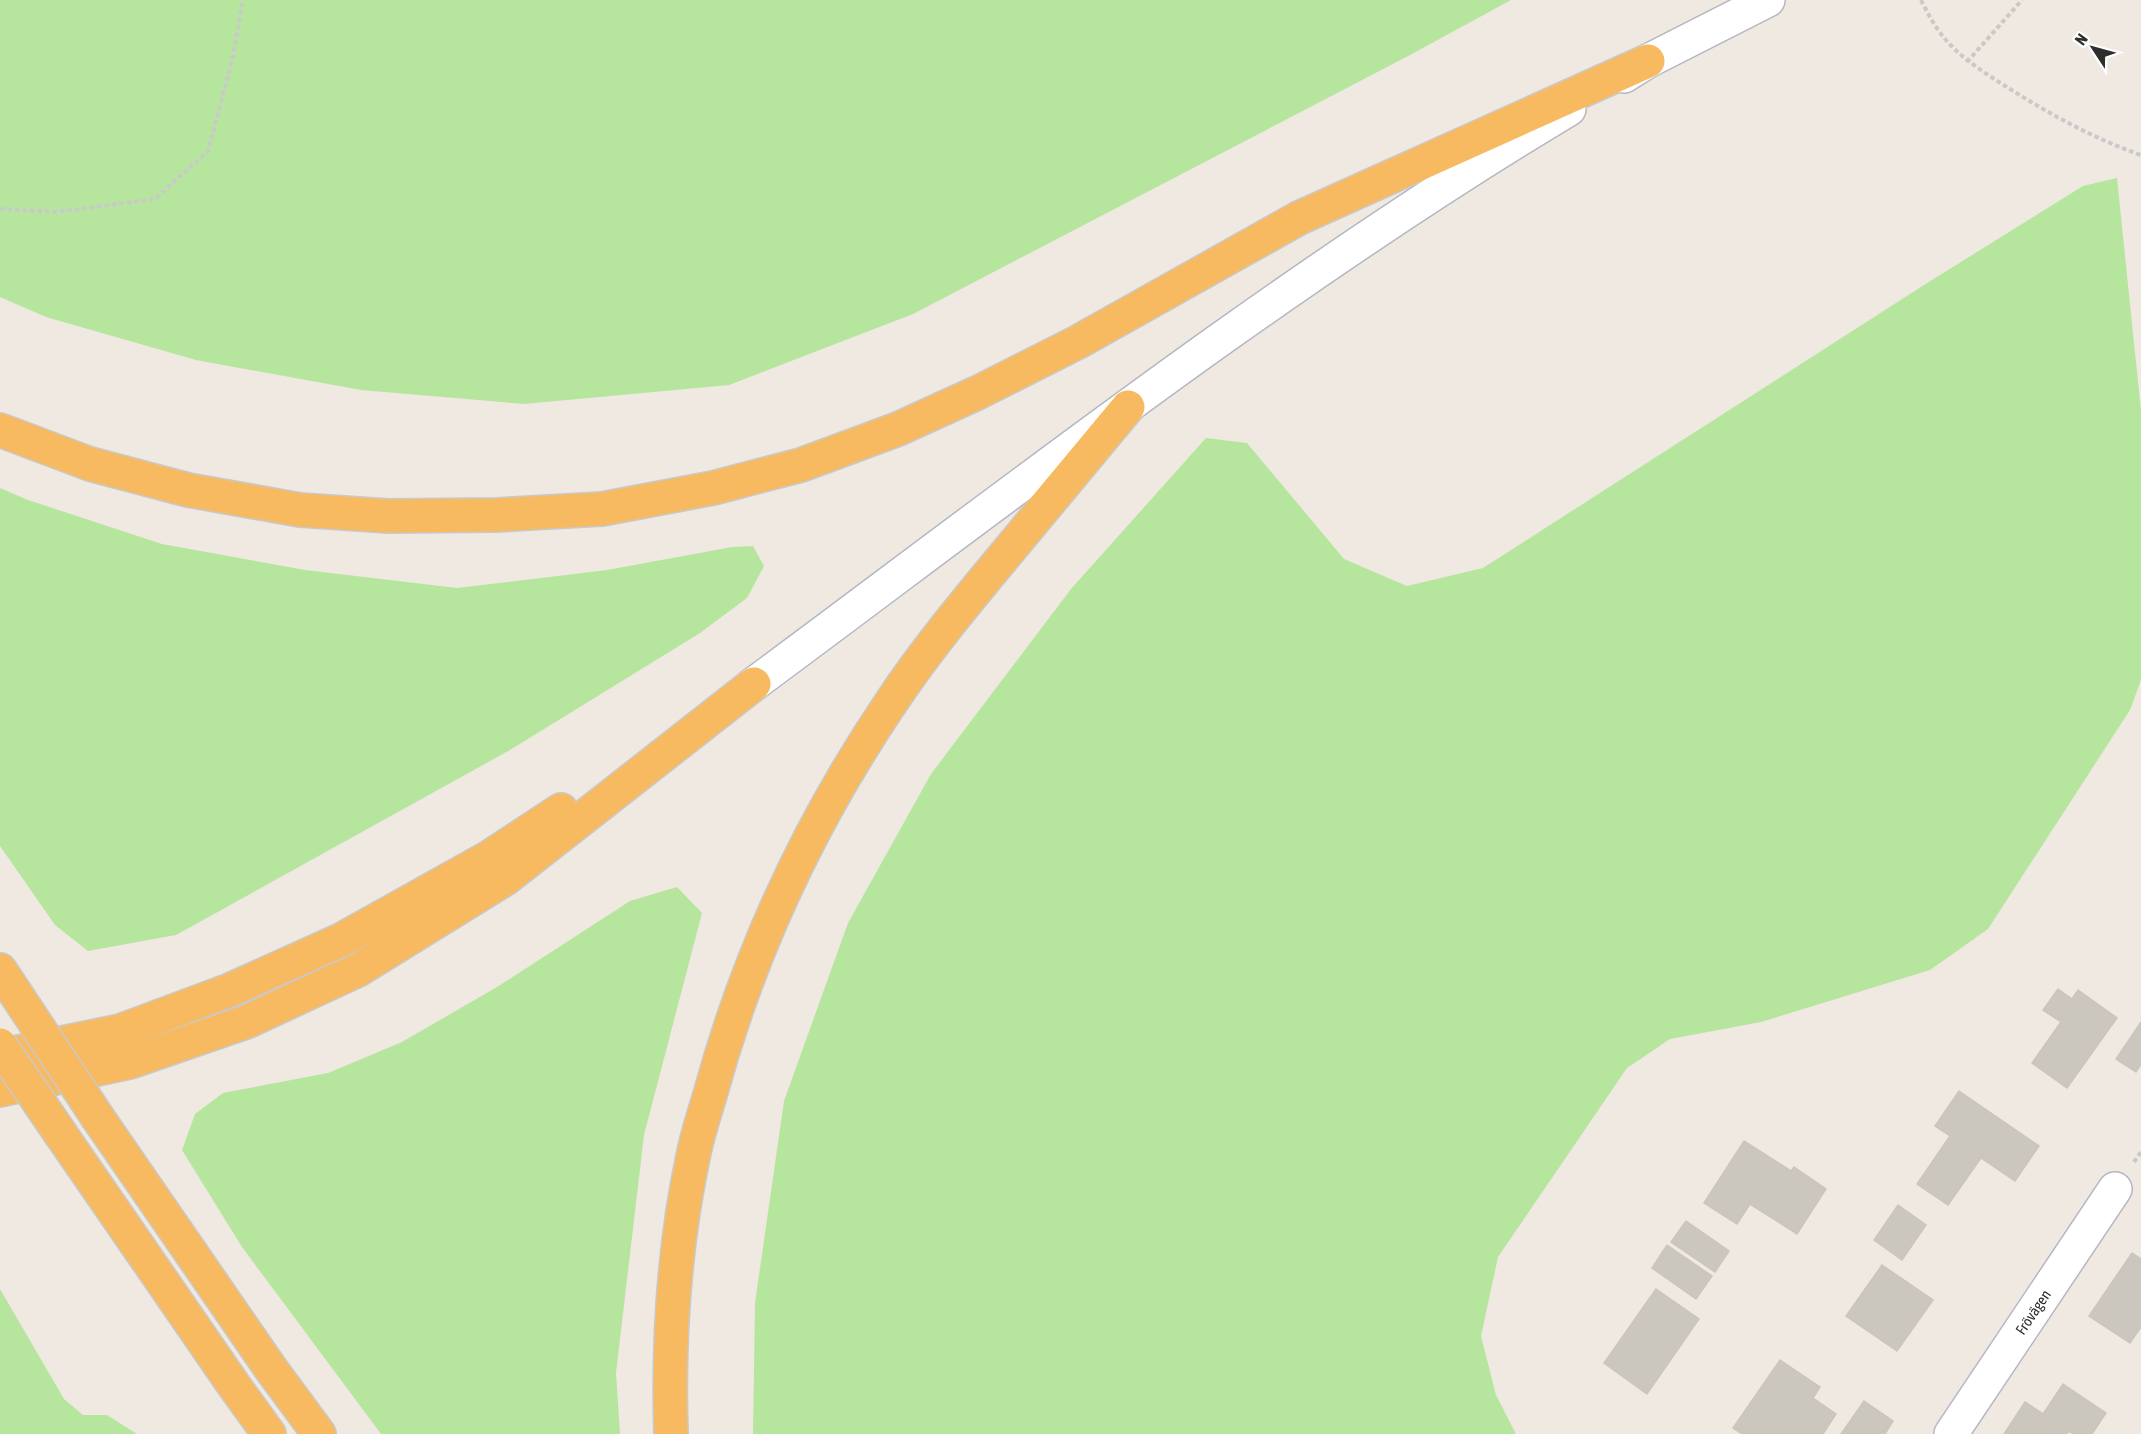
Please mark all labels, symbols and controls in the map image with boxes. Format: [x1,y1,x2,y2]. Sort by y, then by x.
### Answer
north arrow [2063,18,2123,78]
text: N [2071,30,2091,48]
street label: Frövägen [2012,1286,2054,1338]

